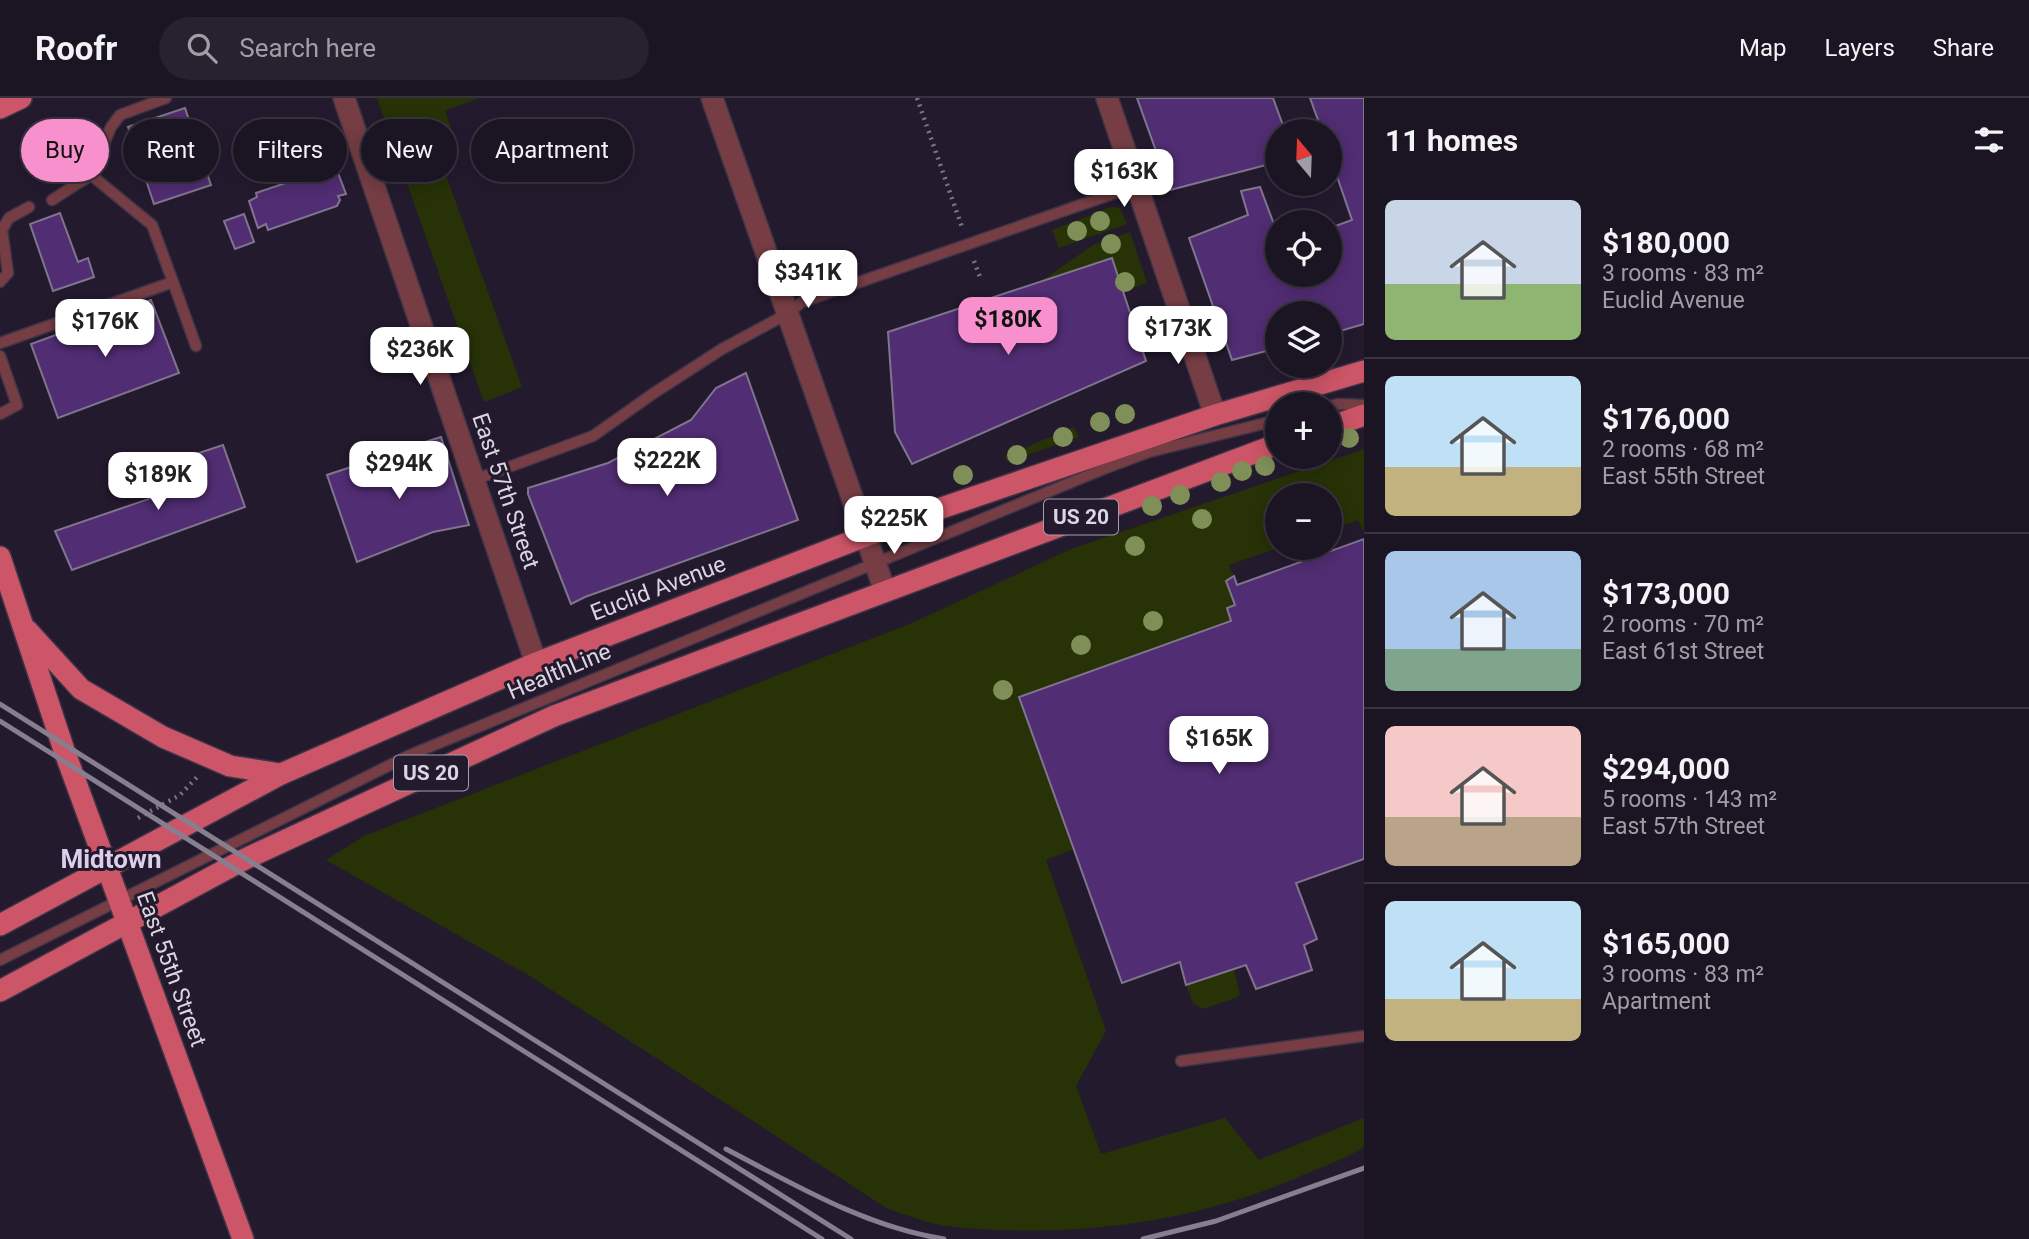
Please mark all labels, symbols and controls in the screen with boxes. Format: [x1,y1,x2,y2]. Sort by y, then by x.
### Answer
search box [159,17,649,80]
text: Roofr [35,29,117,68]
icon: search [183,29,221,67]
text: Search here [239,33,376,63]
text: Map [1739,34,1787,62]
text: Layers [1825,34,1895,62]
text: Share [1933,34,1994,62]
chip: Buy [21,119,109,182]
chip: Rent [123,119,219,182]
chip: Filters [233,119,347,182]
chip: New [361,119,457,182]
chip: Apartment [471,119,633,182]
north arrow [1265,119,1342,196]
map controls [1265,119,1342,560]
icon: filters [1970,121,2008,159]
text: 11 homes [1385,123,1518,158]
pin: $163K [1075,150,1173,209]
text: $163K [1090,158,1158,185]
button: locate [1265,210,1342,287]
text: $180,000 [1602,225,1730,260]
icon: home [1441,228,1525,312]
pin: $341K [759,250,857,310]
text: $341K [774,259,842,286]
text: 3 rooms · 83 m² [1602,260,1764,287]
text: Euclid Avenue [1602,287,1745,314]
pin: $180K [959,298,1057,357]
pin: $176K [56,300,154,359]
button: layers [1265,301,1342,378]
text: $180K [974,306,1042,333]
pin: $173K [1129,306,1227,366]
text: $176K [71,308,139,335]
text: $173K [1144,315,1212,342]
pin: $236K [371,328,469,387]
text: $236K [386,336,454,363]
button: + [1265,392,1342,469]
text: $176,000 [1602,401,1730,436]
icon: home [1441,404,1525,488]
street label: East 57th Street [466,410,545,573]
text: 2 rooms · 68 m² [1602,436,1764,463]
pin: $222K [618,438,716,498]
pin: $294K [350,442,448,501]
text: $222K [633,447,701,474]
text: $294K [365,450,433,477]
pin: $189K [109,452,207,512]
text: $189K [124,461,192,488]
text: East 55th Street [1602,463,1765,490]
button: − [1265,483,1342,560]
pin: $225K [845,496,943,556]
road number: US 20 [1044,500,1118,534]
text: $225K [860,505,928,532]
street label: Euclid Avenue [587,550,730,627]
text: $173,000 [1602,576,1730,611]
icon: home [1441,579,1525,663]
text: 2 rooms · 70 m² [1602,611,1764,638]
street label: HealthLine [503,638,615,705]
text: East 61st Street [1602,638,1764,665]
pin: $165K [1170,716,1268,776]
text: $165K [1185,725,1253,752]
text: $294,000 [1602,751,1730,786]
icon: home [1441,754,1525,838]
road number: US 20 [394,756,468,790]
text: 5 rooms · 143 m² [1602,786,1777,813]
text: East 57th Street [1602,813,1765,840]
district label: Midtown [60,844,162,874]
street label: East 55th Street [131,888,212,1050]
text: $165,000 [1602,926,1730,961]
icon: home [1441,929,1525,1013]
text: 3 rooms · 83 m² [1602,961,1764,988]
text: Apartment [1602,988,1711,1015]

